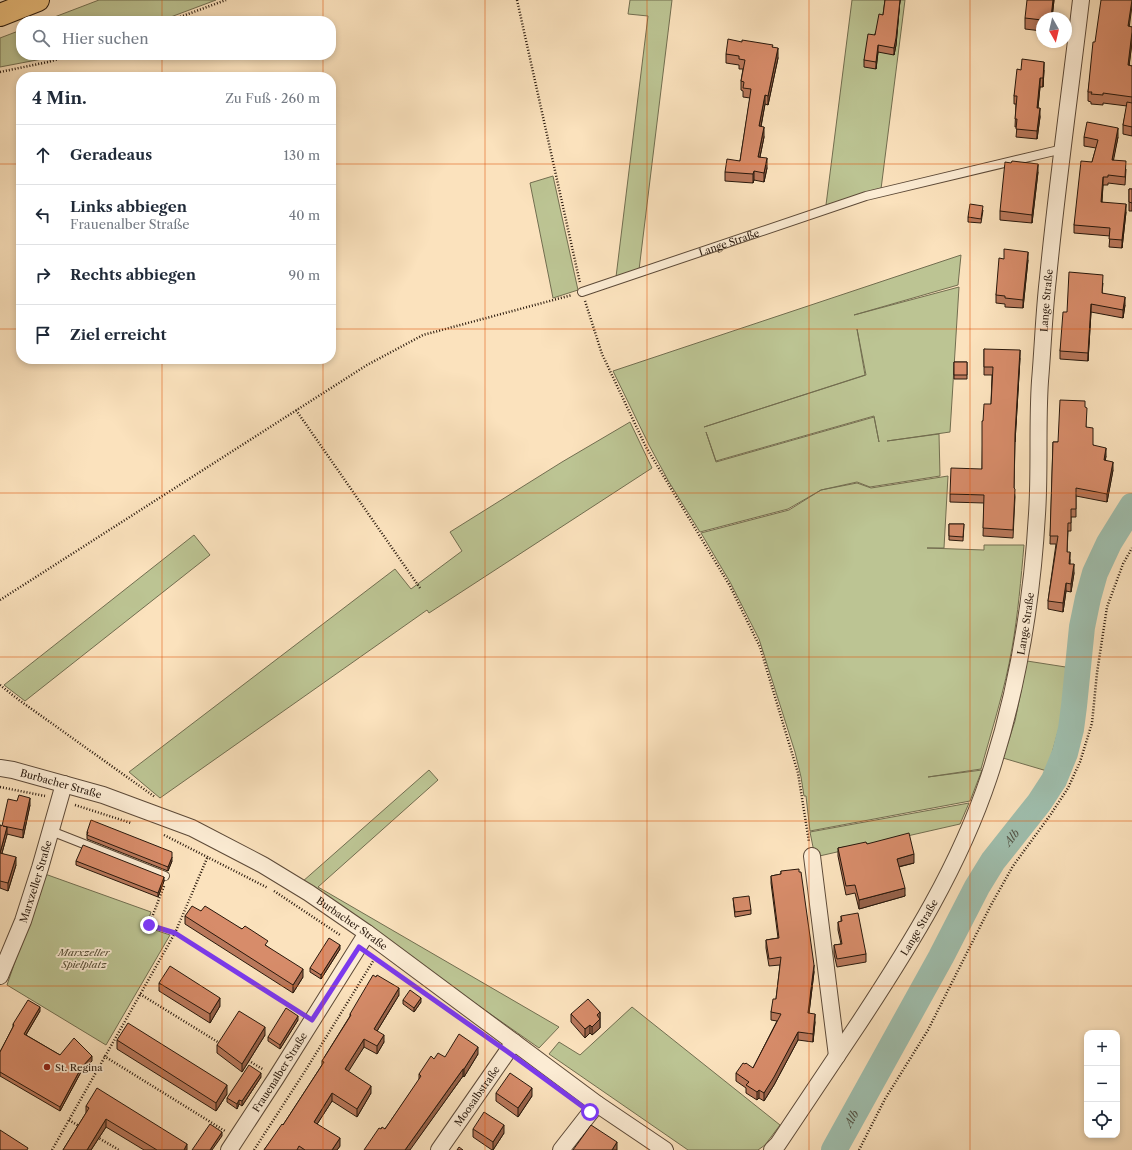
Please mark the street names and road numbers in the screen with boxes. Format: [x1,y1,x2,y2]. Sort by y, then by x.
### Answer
street label: Lange Straße [697,226,761,259]
street label: Lange Straße [1037,268,1056,332]
street label: Lange Straße [1014,591,1037,656]
street label: Burbacher Straße [19,766,104,801]
street label: Marxzeller Straße [17,838,55,925]
street label: Burbacher Straße [314,894,390,953]
street label: Lange Straße [898,897,941,958]
street label: Frauenalber Straße [250,1030,310,1115]
street label: Moosalbstraße [452,1063,503,1129]

